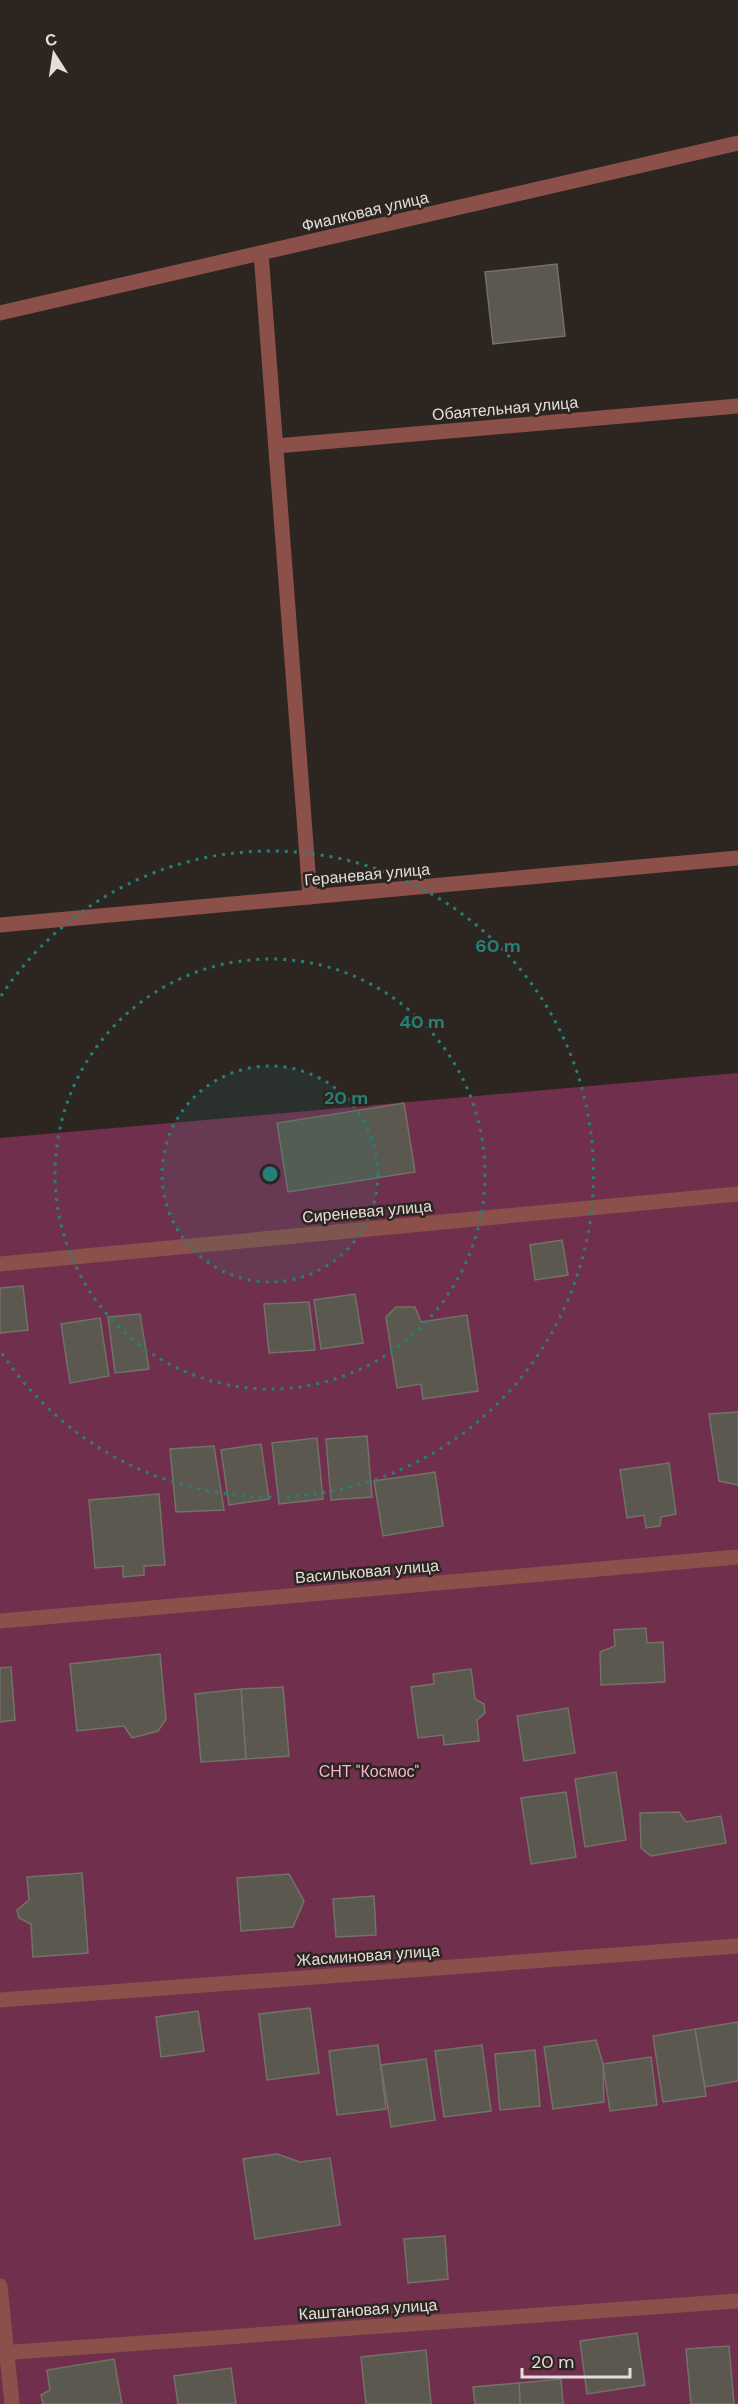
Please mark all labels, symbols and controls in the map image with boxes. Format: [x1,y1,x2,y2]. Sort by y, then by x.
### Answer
north arrow [24,24,84,84]
text: С [43,28,59,51]
street label: Фиалковая улица [300,187,431,236]
street label: Обаятельная улица [431,392,579,425]
street label: Гераневая улица [303,859,431,890]
text: 60 m [475,934,521,958]
text: 40 m [399,1010,445,1034]
text: 20 m [324,1086,368,1110]
centre of rings [260,1164,280,1184]
street label: Сиреневая улица [301,1195,433,1228]
street label: Васильковая улица [294,1555,440,1588]
park label: СНТ "Космос" [319,1761,420,1782]
street label: Жасминовая улица [296,1940,441,1971]
street label: Каштановая улица [298,2294,438,2325]
scale bar [522,2341,630,2379]
text: 20 m [531,2350,574,2374]

